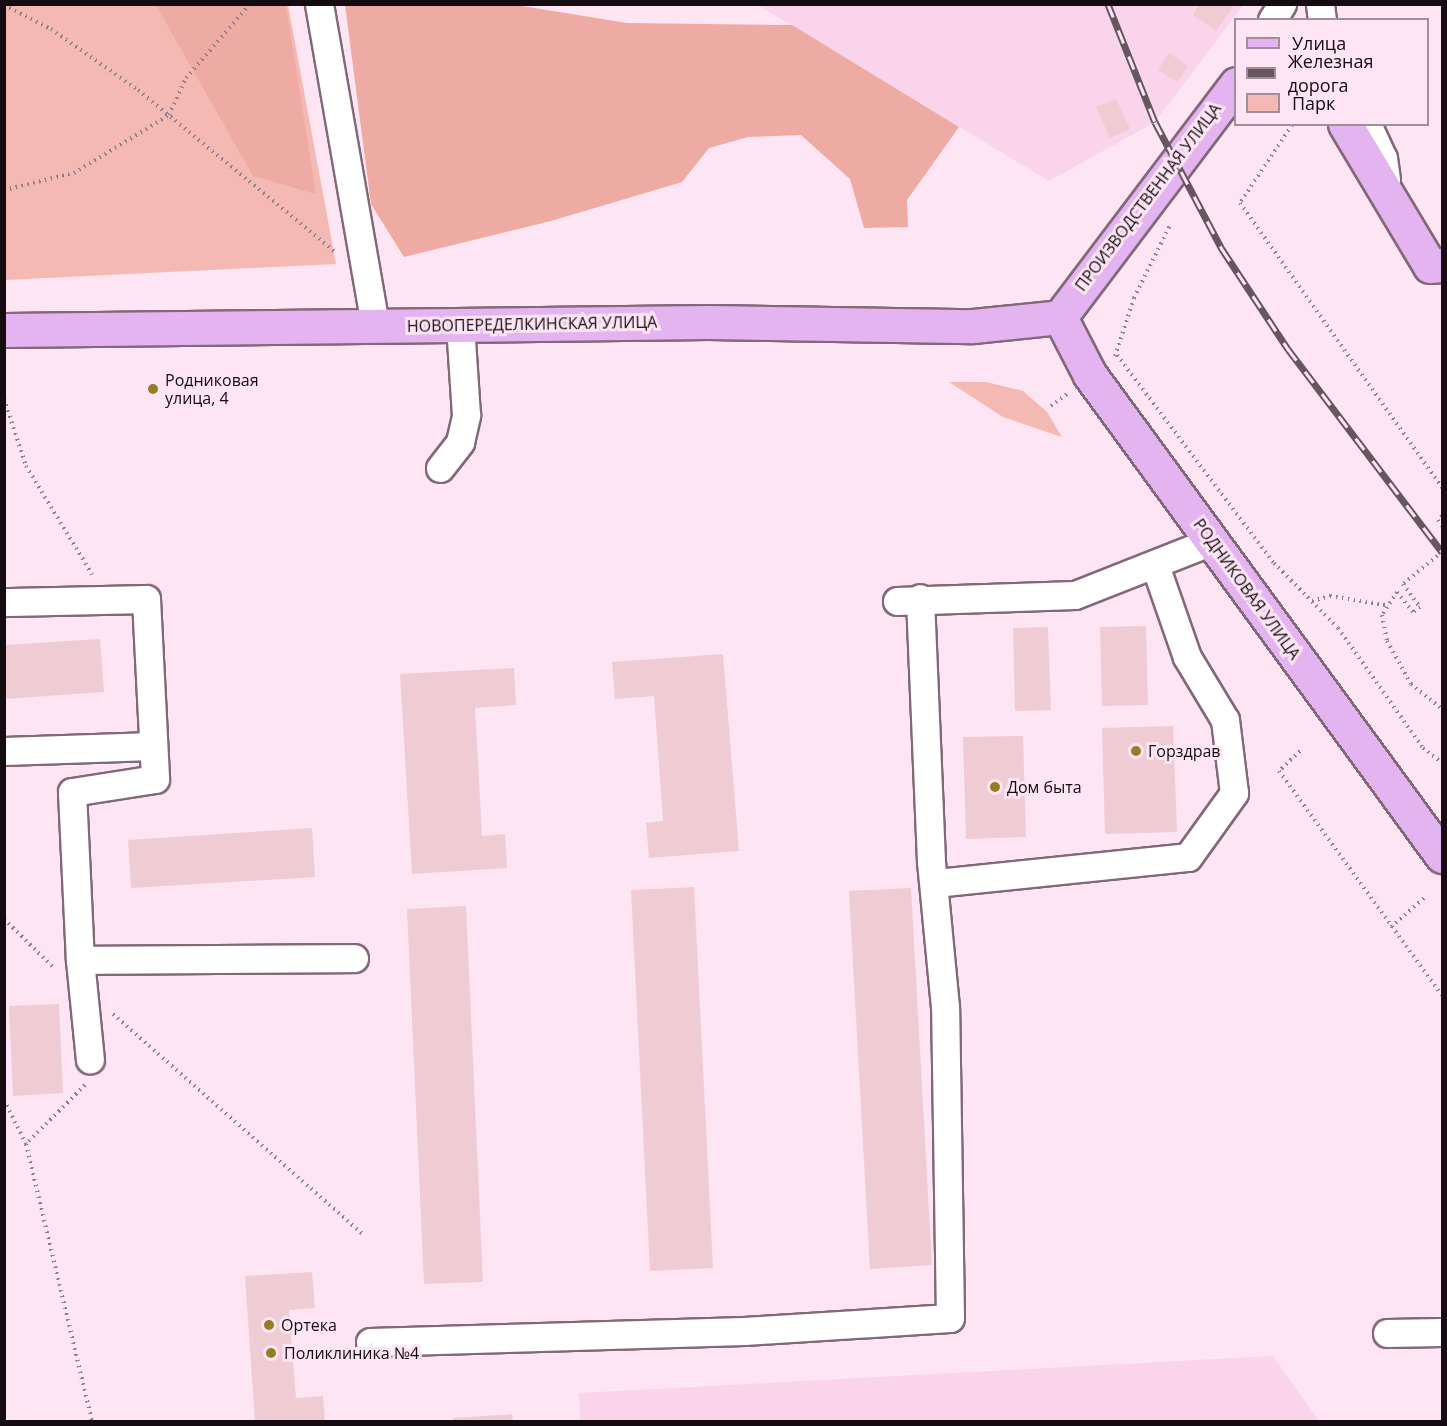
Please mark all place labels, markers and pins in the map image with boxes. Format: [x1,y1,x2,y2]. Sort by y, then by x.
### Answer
place label: Родниковая улица, 4 [165,370,259,408]
marker: Родниковая улица, 4 [146,382,160,396]
place label: Горздрав [1148,741,1221,761]
marker: Горздрав [1129,744,1143,758]
place label: Дом быта [1007,777,1082,797]
marker: Дом быта [988,780,1002,794]
place label: Ортека [281,1315,337,1335]
marker: Ортека [262,1318,276,1332]
place label: Поликлиника №4 [284,1343,419,1363]
marker: Поликлиника №4 [262,1344,280,1362]

